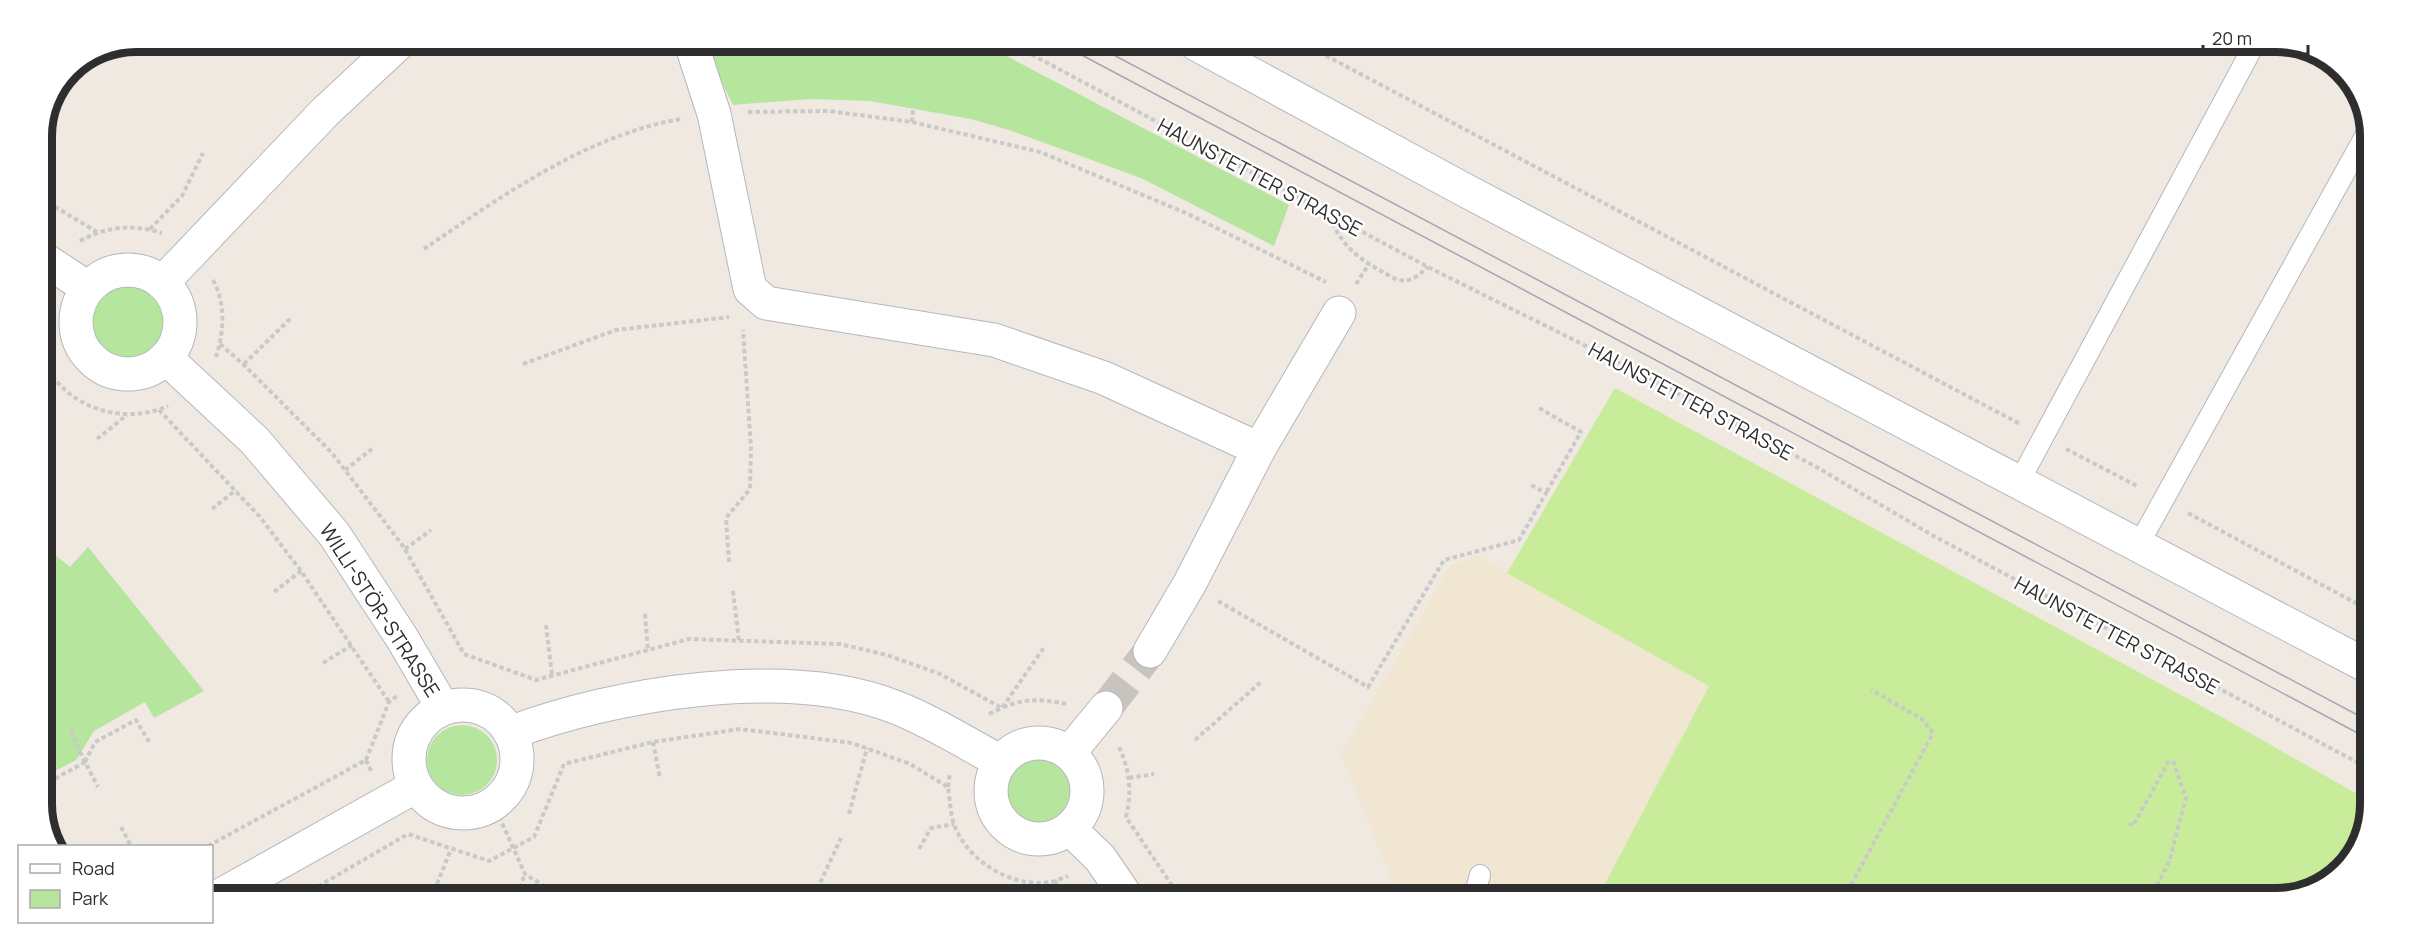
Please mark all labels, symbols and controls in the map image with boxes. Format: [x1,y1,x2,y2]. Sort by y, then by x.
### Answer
scale bar [2203,18,2308,56]
text: 20 m [2212,26,2252,50]
street label: HAUNSTETTER STRASSE [1153,112,1367,242]
street label: HAUNSTETTER STRASSE [1584,336,1798,466]
street label: WILLI-STÖR-STRASSE [314,518,446,702]
street label: HAUNSTETTER STRASSE [2010,570,2224,700]
legend [18,845,213,923]
text: Road [72,856,115,880]
text: Park [72,886,109,910]

